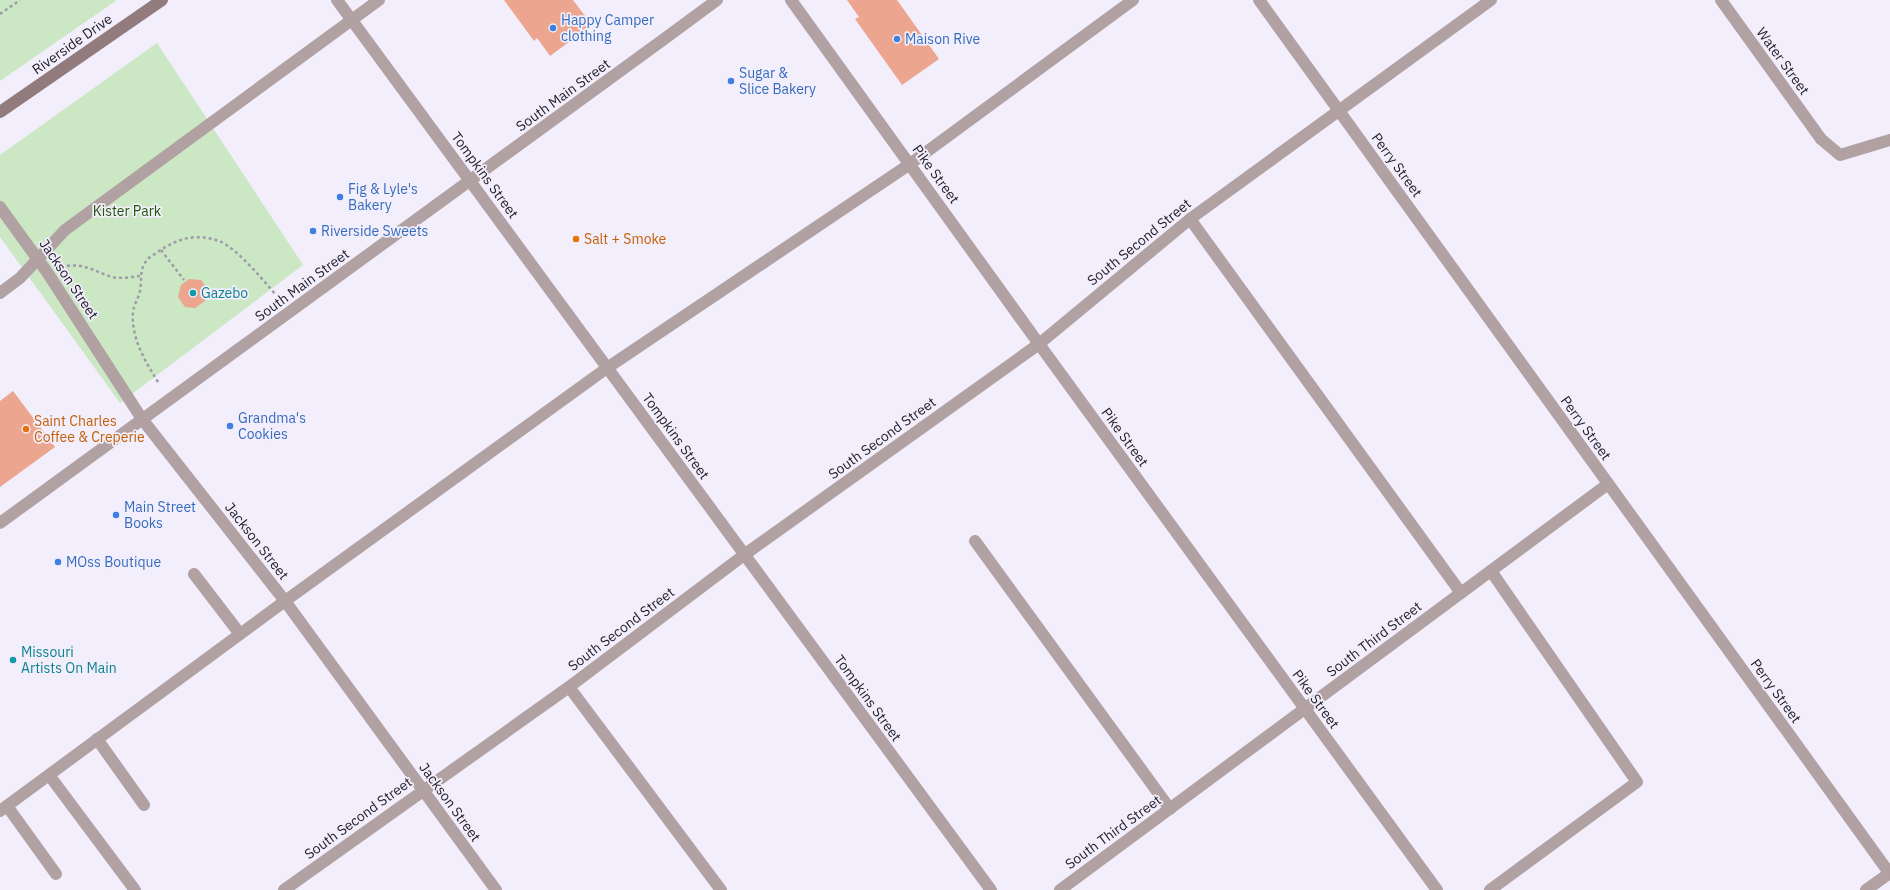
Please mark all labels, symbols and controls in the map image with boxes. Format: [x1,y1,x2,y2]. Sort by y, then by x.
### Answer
street label: Riverside Drive [28,9,116,78]
place label: Happy Camper clothing [561,11,654,45]
marker: Happy Camper clothing [548,23,558,33]
street label: Water Street [1752,24,1814,98]
place label: Maison Rive [905,30,980,48]
marker: Maison Rive [892,34,902,44]
street label: South Main Street [512,55,614,135]
place label: Sugar & Slice Bakery [739,64,816,98]
marker: Sugar & Slice Bakery [726,76,736,86]
street label: Tompkins Street [448,128,522,222]
street label: Perry Street [1368,129,1426,201]
street label: Pike Street [909,141,963,207]
place label: Fig & Lyle's Bakery [348,180,418,214]
marker: Fig & Lyle's Bakery [335,192,345,202]
street label: South Second Street [1083,195,1195,289]
park label: Kister Park [93,202,162,220]
place label: Riverside Sweets [321,222,429,240]
marker: Riverside Sweets [308,226,318,236]
place label: Salt + Smoke [584,230,667,248]
marker: Salt + Smoke [571,234,581,244]
street label: Jackson Street [35,235,103,323]
street label: South Main Street [251,245,353,325]
place label: Gazebo [201,284,248,302]
marker: Gazebo [188,288,198,298]
street label: Tompkins Street [639,389,713,483]
street label: Perry Street [1557,392,1615,464]
street label: South Second Street [825,393,939,483]
street label: Pike Street [1098,404,1152,470]
place label: Grandma's Cookies [238,409,306,443]
place label: Saint Charles Coffee & Creperie [34,412,145,446]
marker: Grandma's Cookies [225,421,235,431]
marker: Saint Charles Coffee & Creperie [21,424,31,434]
place label: Main Street Books [124,498,196,532]
street label: Jackson Street [221,499,293,583]
marker: Main Street Books [111,510,121,520]
place label: MOss Boutique [66,553,162,571]
marker: MOss Boutique [53,557,63,567]
street label: South Second Street [564,583,678,675]
street label: South Third Street [1323,597,1425,681]
place label: Missouri Artists On Main [21,643,117,677]
street label: Tompkins Street [831,651,905,745]
marker: Missouri Artists On Main [8,655,18,665]
street label: Perry Street [1747,655,1805,727]
street label: Pike Street [1289,666,1343,732]
street label: Jackson Street [415,759,485,845]
street label: South Second Street [301,773,415,863]
street label: South Third Street [1061,791,1165,873]

